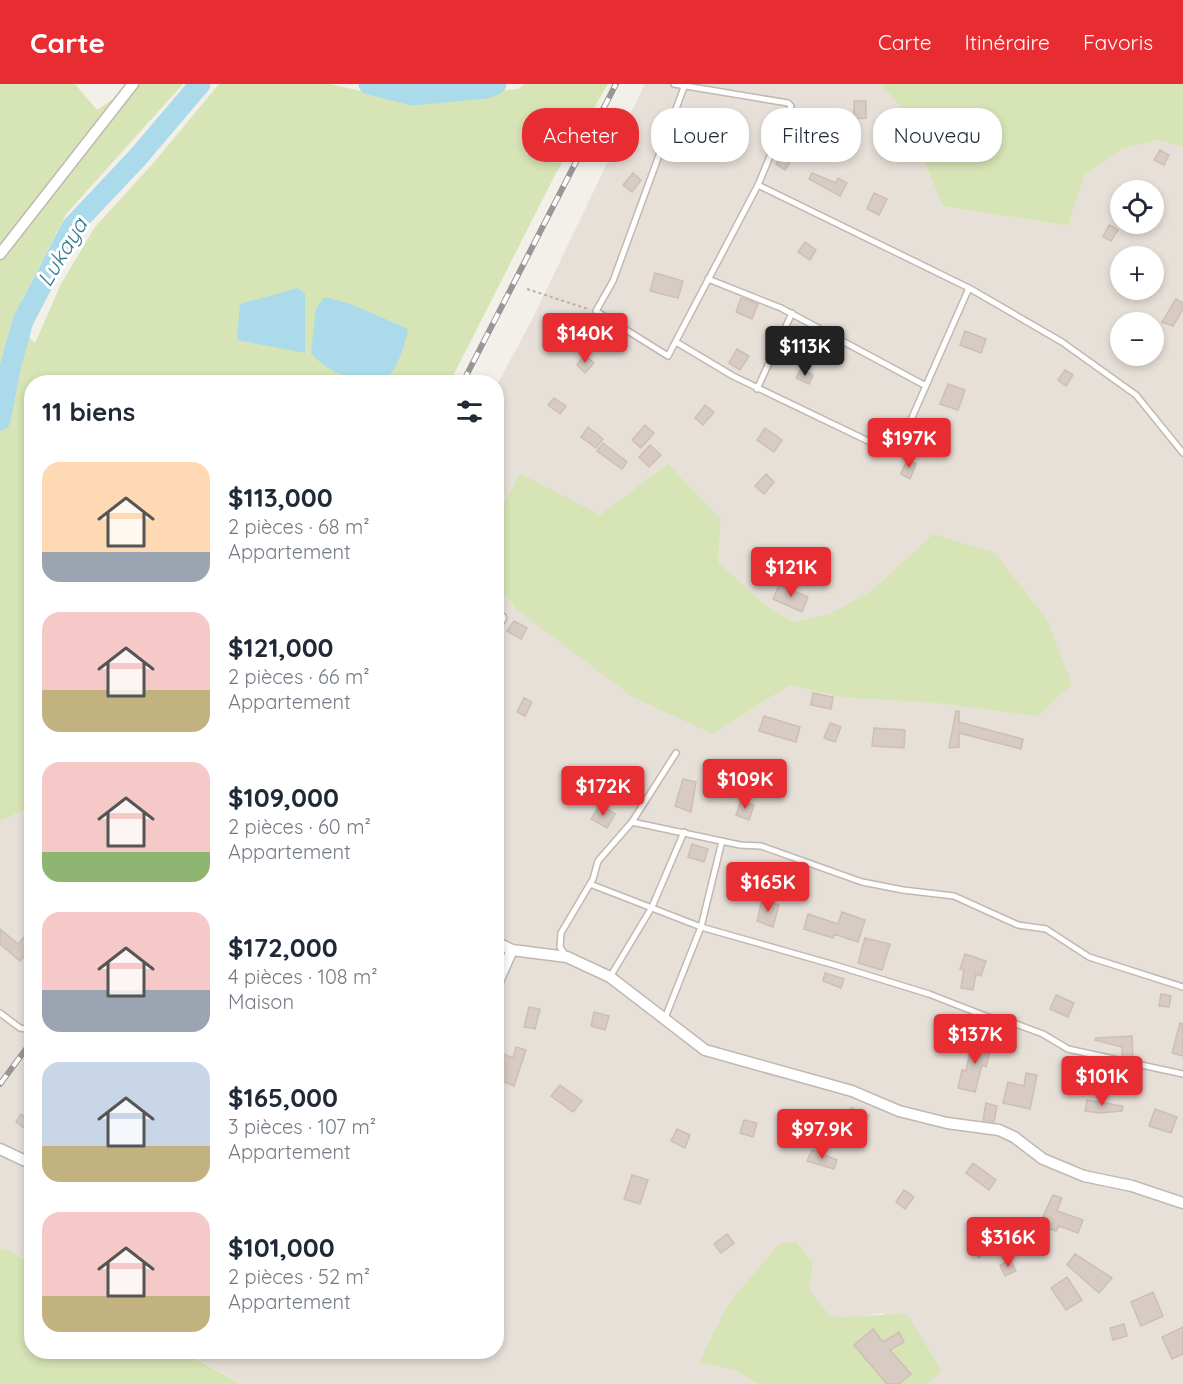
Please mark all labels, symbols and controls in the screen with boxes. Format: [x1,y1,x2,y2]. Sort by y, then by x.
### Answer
text: Carte [30,25,105,60]
text: Carte [878,29,932,55]
text: Itinéraire [965,29,1050,55]
text: Favoris [1083,29,1153,55]
chip: Acheter [522,108,639,162]
chip: Louer [651,108,749,162]
chip: Filtres [761,108,861,162]
chip: Nouveau [873,108,1002,162]
map controls [1110,180,1164,366]
button: locate [1110,180,1164,234]
water label: Lukaya [31,211,94,291]
button: + [1110,246,1164,300]
button: − [1110,312,1164,366]
pin: $140K [543,313,627,364]
text: $140K [557,320,613,345]
pin: $113K [763,326,847,377]
text: $113K [779,333,831,358]
text: 11 biens [42,395,135,428]
icon: filters [453,395,486,428]
pin: $197K [867,418,951,469]
text: $197K [882,425,936,450]
text: $113,000 [228,481,333,514]
icon: home [90,486,162,558]
text: 2 pièces · 68 m² [228,514,370,539]
text: Appartement [228,539,351,564]
pin: $121K [749,547,833,598]
text: $121K [765,554,817,579]
text: $121,000 [228,631,334,664]
icon: home [90,636,162,708]
text: 2 pièces · 66 m² [228,664,370,689]
text: Appartement [228,689,351,714]
pin: $109K [703,759,787,810]
pin: $172K [561,766,645,817]
text: $109K [717,766,773,791]
text: $172K [575,773,631,798]
text: $109,000 [228,781,339,814]
icon: home [90,786,162,858]
text: 2 pièces · 60 m² [228,814,371,839]
text: Appartement [228,839,351,864]
pin: $165K [726,862,810,913]
text: $165K [740,869,796,894]
text: $172,000 [228,931,338,964]
icon: home [90,936,162,1008]
text: 4 pièces · 108 m² [228,964,378,989]
text: Maison [228,989,294,1014]
pin: $137K [933,1014,1017,1065]
text: $137K [948,1021,1002,1046]
pin: $101K [1060,1056,1144,1107]
text: $101K [1076,1063,1128,1088]
text: $165,000 [228,1081,338,1114]
icon: home [90,1086,162,1158]
pin: $97.9K [773,1109,871,1160]
text: 3 pièces · 107 m² [228,1114,376,1139]
text: $97.9K [791,1116,853,1141]
text: Appartement [228,1139,351,1164]
pin: $316K [966,1217,1050,1268]
text: $316K [981,1224,1035,1249]
text: $101,000 [228,1231,335,1264]
icon: home [90,1236,162,1308]
text: 2 pièces · 52 m² [228,1264,370,1289]
text: Appartement [228,1289,351,1314]

